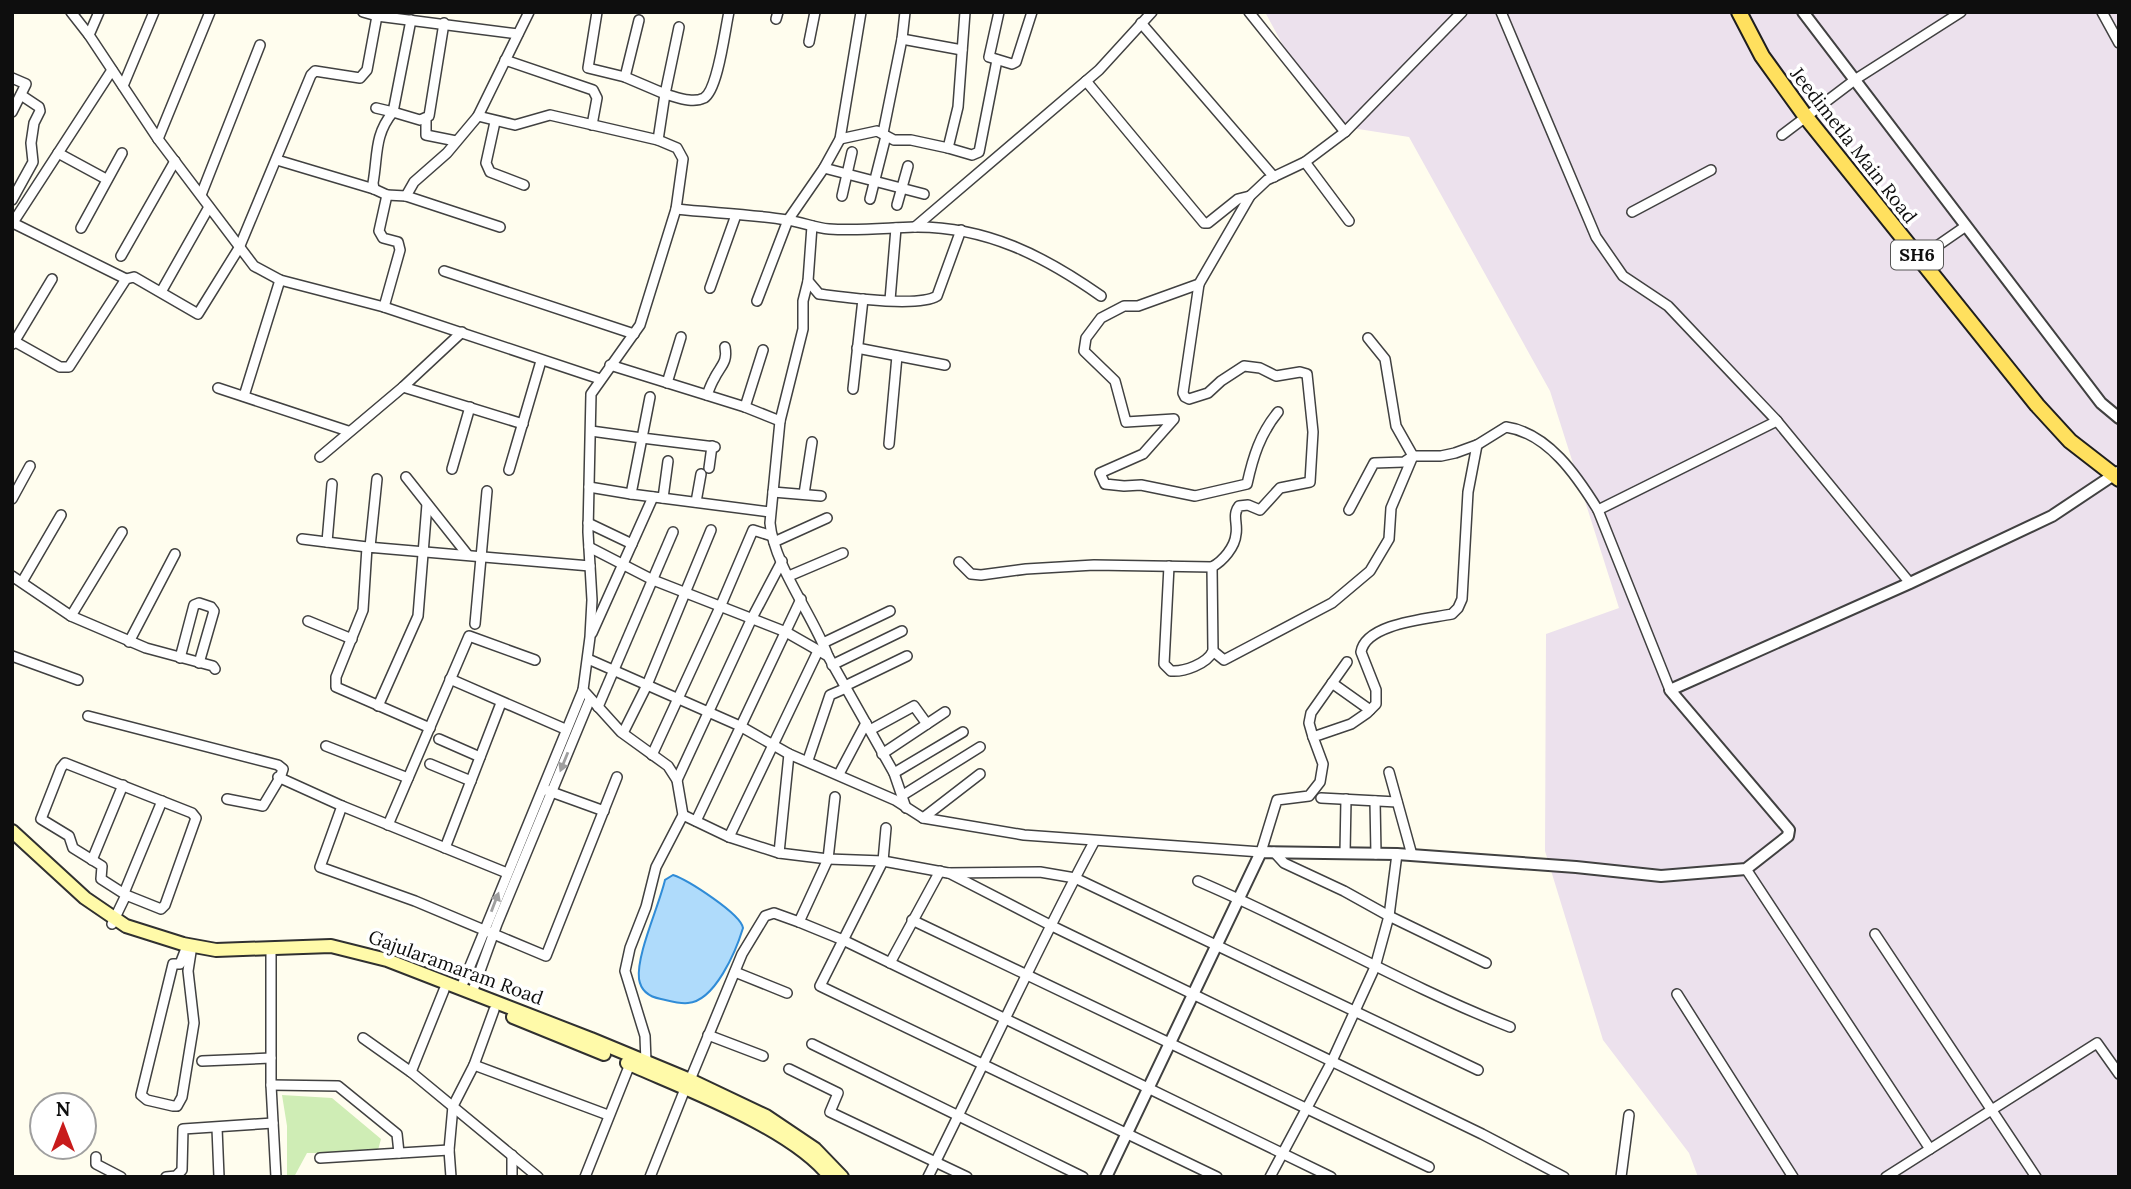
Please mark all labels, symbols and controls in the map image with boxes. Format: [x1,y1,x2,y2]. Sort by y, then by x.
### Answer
street label: Jeedimetla Main Road [1785,61,1922,228]
road number: SH6 [1891,241,1943,270]
one-way arrow [558,751,569,772]
one-way arrow [490,891,501,912]
street label: Gajularamaram Road [365,924,547,1010]
north arrow [28,1091,98,1161]
text: N [56,1097,71,1121]

